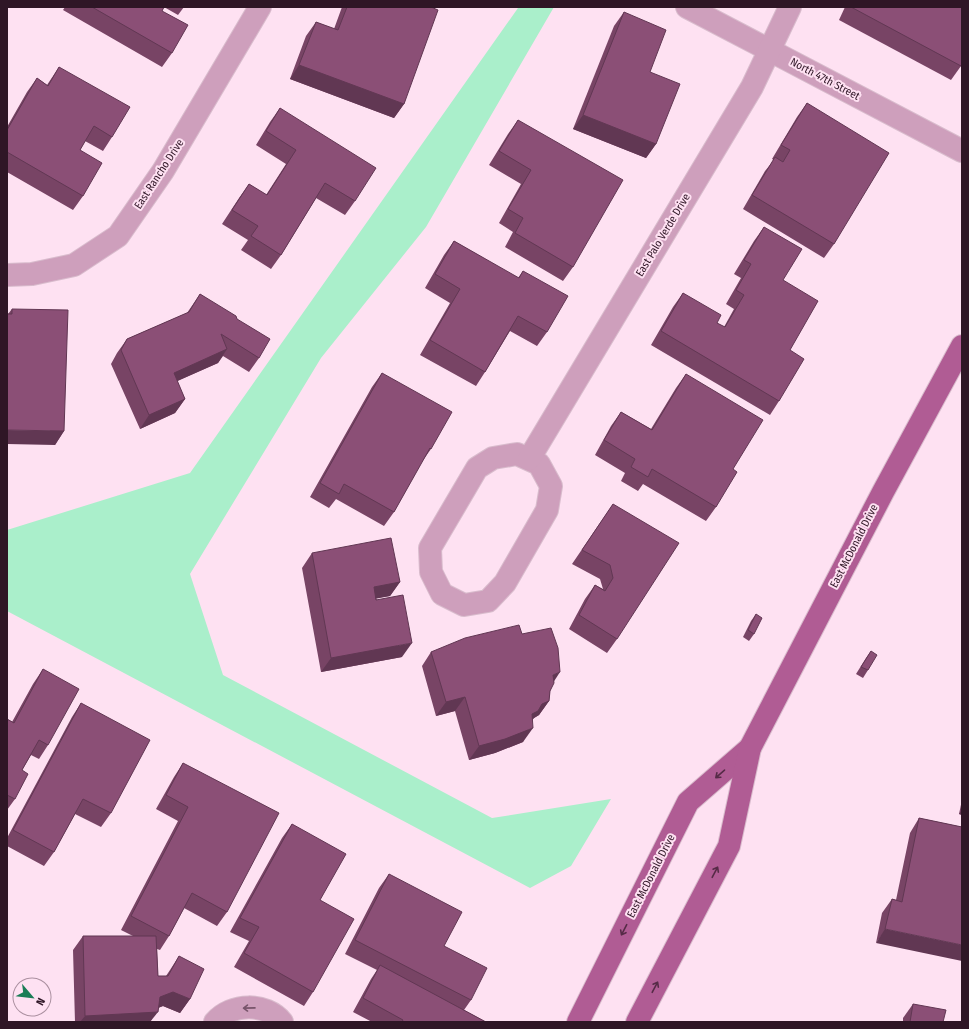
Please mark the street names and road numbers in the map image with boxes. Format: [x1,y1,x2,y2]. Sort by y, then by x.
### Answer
street label: North 47th Street [788,55,862,103]
street label: East Rancho Drive [132,137,186,211]
street label: East Palo Verde Drive [633,191,693,279]
street label: East McDonald Drive [827,502,881,590]
street label: East McDonald Drive [624,832,678,920]

